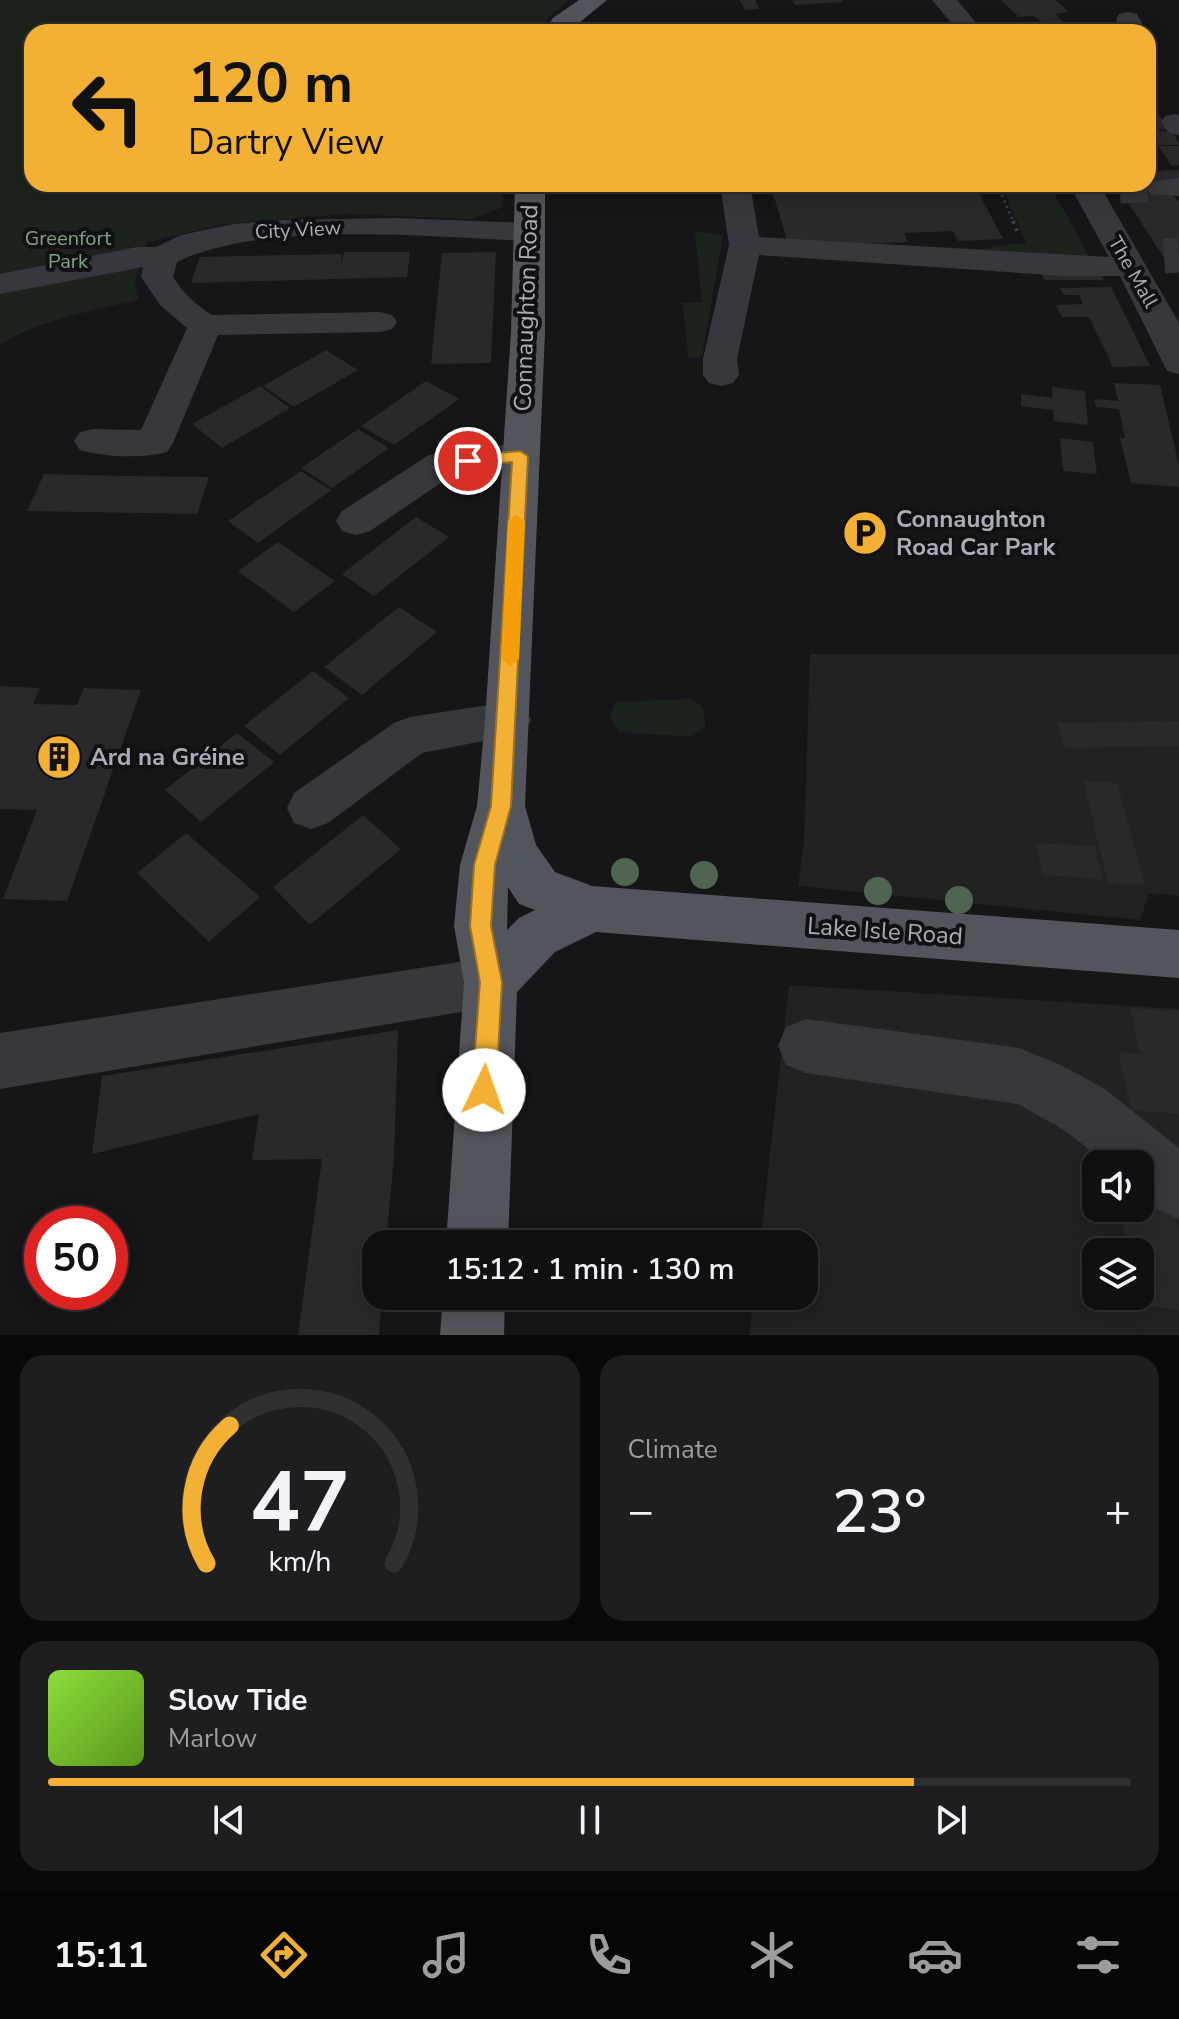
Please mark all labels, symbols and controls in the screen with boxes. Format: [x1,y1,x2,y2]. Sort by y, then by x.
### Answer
text: 120 m [188,45,353,122]
icon: left [56,56,160,160]
text: Dartry View [188,118,384,167]
street label: Connaughton Road [506,204,546,412]
street label: City View [254,214,342,246]
park label: Greenfort Park [25,225,112,275]
street label: The Mall [1102,231,1164,313]
pin [434,427,502,495]
icon: arrive [446,439,490,483]
place label: Connaughton Road Car Park [896,503,1056,563]
parking icon: Connaughton Road Car Park [841,509,889,557]
building icon: Ard na Gréine [35,733,83,781]
place label: Ard na Gréine [90,741,245,773]
street label: Lake Isle Road [806,910,964,952]
position arrow [442,1048,526,1132]
map controls [1082,1150,1154,1310]
button: sound [1082,1150,1154,1222]
speed limit sign: 50 [24,1206,128,1310]
button: layers [1082,1238,1154,1310]
text: 15:12 · 1 min · 130 m [445,1249,735,1290]
text: Climate [628,1432,718,1467]
text: 47 [250,1446,350,1559]
text: 23° [832,1471,927,1553]
text: − [628,1482,654,1542]
text: + [1105,1482,1131,1542]
text: km/h [268,1542,331,1581]
text: Slow Tide [168,1680,308,1721]
text: Marlow [168,1721,257,1756]
icon: previous [207,1798,251,1842]
icon: pause [568,1798,612,1842]
icon: next [929,1798,973,1842]
icon: directions [256,1927,312,1983]
icon: music [418,1927,474,1983]
icon: phone [581,1927,637,1983]
icon: climate [744,1927,800,1983]
icon: car [907,1927,963,1983]
icon: filters [1070,1927,1126,1983]
text: 15:11 [53,1931,149,1980]

